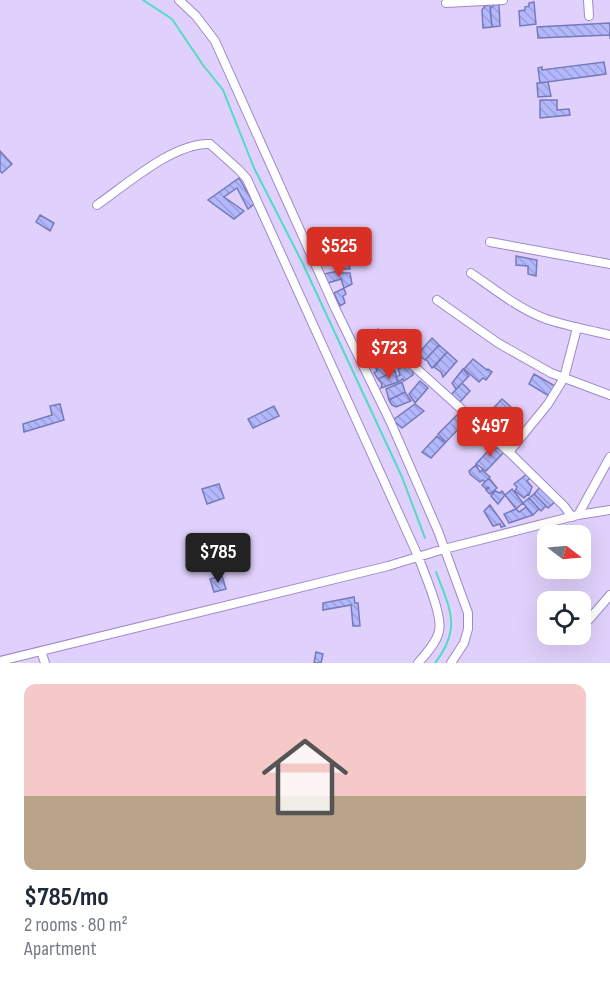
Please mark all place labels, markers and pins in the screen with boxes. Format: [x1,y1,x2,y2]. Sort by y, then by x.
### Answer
pin: $525 [303,227,375,278]
pin: $723 [353,329,425,380]
pin: $497 [454,407,526,458]
pin: $785 [182,533,254,584]

